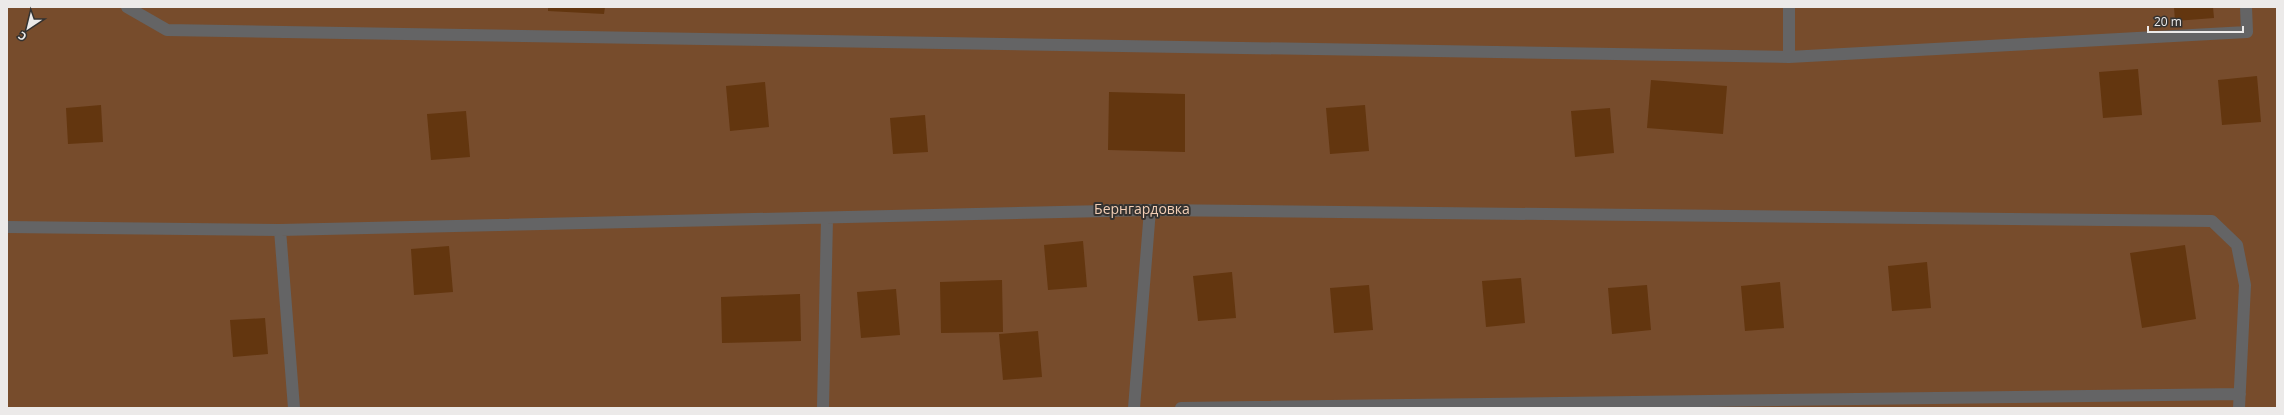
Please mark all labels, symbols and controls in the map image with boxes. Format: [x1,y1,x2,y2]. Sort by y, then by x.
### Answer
north arrow [8,8,48,48]
scale bar [2148,8,2243,34]
text: 20 m [2154,13,2182,30]
text: С [15,28,29,45]
park label: Бернгардовка [1094,199,1190,218]

